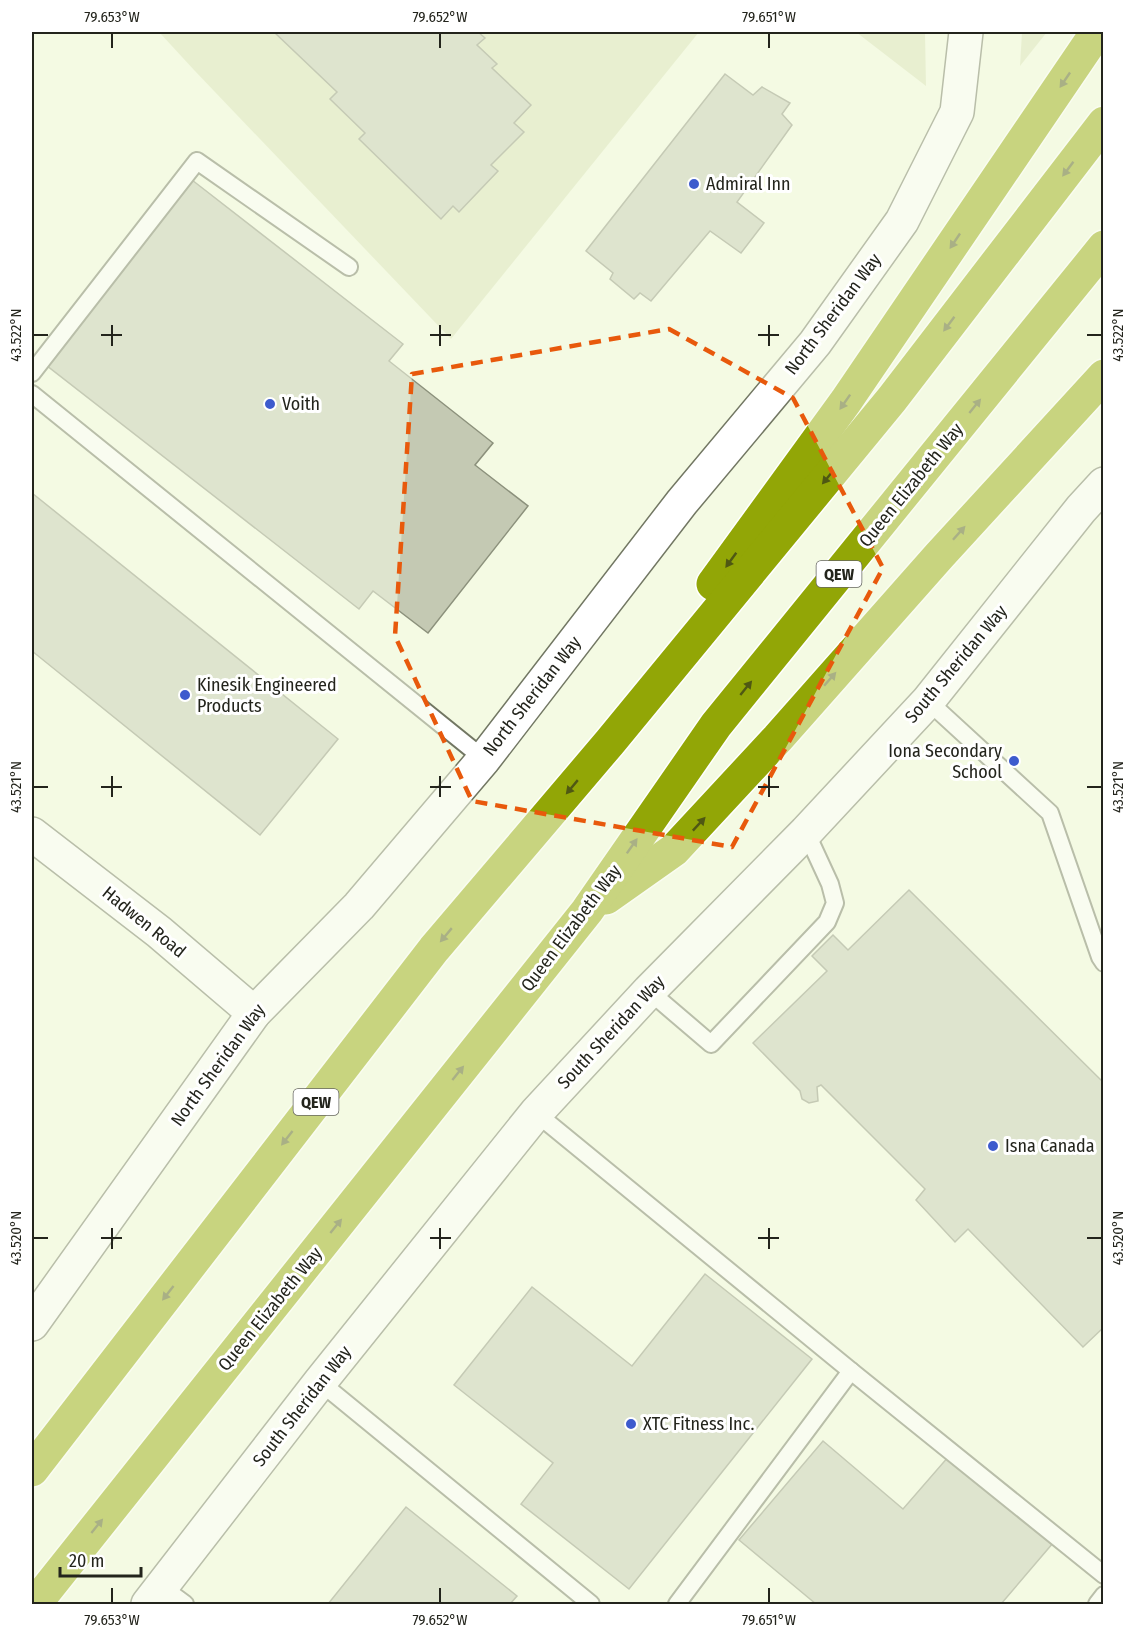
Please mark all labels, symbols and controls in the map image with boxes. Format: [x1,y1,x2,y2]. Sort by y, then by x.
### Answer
text: 79.653°W [84,8,140,26]
text: 79.652°W [412,8,468,26]
text: 79.651°W [742,8,796,26]
one-way arrow [1059,72,1070,88]
one-way arrow [1062,161,1074,177]
place label: Admiral Inn [706,173,791,195]
marker: Admiral Inn [687,177,701,191]
one-way arrow [950,233,961,249]
street label: North Sheridan Way [780,249,886,379]
text: 43.522°N [7,308,25,362]
text: 43.522°N [1109,308,1127,362]
one-way arrow [944,317,956,332]
place label: Voith [282,393,320,415]
one-way arrow [839,394,851,410]
marker: Voith [263,397,277,411]
one-way arrow [968,399,981,414]
street label: Queen Elizabeth Way [854,419,968,551]
one-way arrow [822,469,835,484]
one-way arrow [952,526,966,541]
one-way arrow [725,552,737,568]
road number: QEW [816,561,862,587]
street label: South Sheridan Way [900,601,1012,727]
street label: North Sheridan Way [478,632,586,760]
one-way arrow [823,672,836,687]
place label: Kinesik Engineered Products [197,674,337,717]
one-way arrow [740,680,753,696]
marker: Kinesik Engineered Products [178,688,192,702]
place label: Iona Secondary School [888,740,1002,783]
marker: Iona Secondary School [1007,754,1021,768]
text: 43.521°N [7,761,25,813]
text: 43.521°N [1109,761,1127,813]
one-way arrow [566,779,579,794]
one-way arrow [691,817,705,831]
one-way arrow [626,838,637,854]
street label: Queen Elizabeth Way [516,860,626,996]
street label: Hadwen Road [98,882,190,962]
one-way arrow [440,927,453,942]
street label: South Sheridan Way [553,971,669,1093]
street label: North Sheridan Way [166,999,270,1131]
one-way arrow [451,1066,464,1081]
road number: QEW [294,1089,338,1115]
one-way arrow [282,1131,294,1146]
place label: Isna Canada [1005,1135,1095,1157]
marker: Isna Canada [986,1139,1000,1153]
text: 43.520°N [7,1211,25,1265]
text: 43.520°N [1109,1211,1127,1265]
one-way arrow [330,1218,342,1233]
street label: Queen Elizabeth Way [213,1243,327,1375]
one-way arrow [163,1285,175,1300]
street label: South Sheridan Way [248,1341,356,1471]
place label: XTC Fitness Inc. [643,1413,754,1435]
marker: XTC Fitness Inc. [624,1417,638,1431]
one-way arrow [91,1518,104,1534]
scale bar [60,1540,141,1578]
text: 20 m [69,1550,104,1572]
text: 79.653°W [84,1611,140,1629]
text: 79.652°W [412,1611,468,1629]
text: 79.651°W [742,1611,796,1629]

